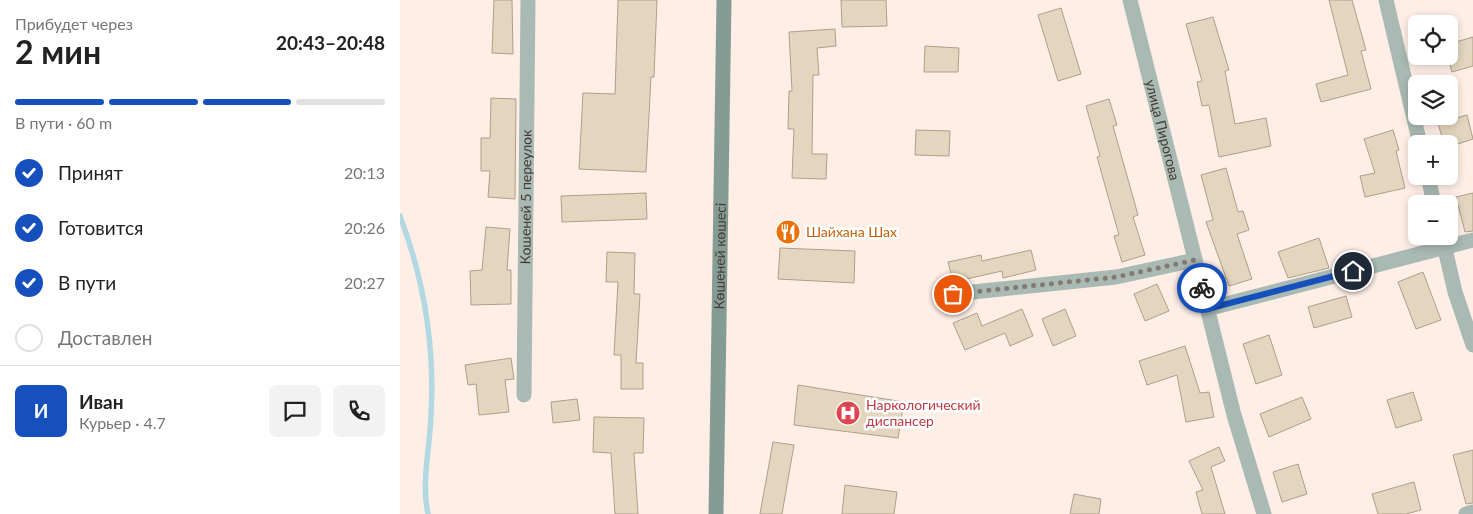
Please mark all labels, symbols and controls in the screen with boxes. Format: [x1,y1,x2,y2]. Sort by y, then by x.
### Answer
text: Прибудет через [15,14,133,33]
map controls [1408,15,1458,245]
button: locate [1408,15,1458,65]
text: 20:43–20:48 [276,31,385,54]
text: 2 мин [15,32,101,71]
button: layers [1408,75,1458,125]
street label: улица Пирогова [1142,78,1184,182]
text: В пути · 60 m [15,113,112,132]
street label: Кошеней 5 переулок [516,129,535,264]
button: + [1408,135,1458,185]
icon: check [15,159,43,187]
text: Принят [58,161,123,184]
text: 20:13 [344,163,385,182]
button: − [1408,195,1458,245]
street label: Көшеней көшесі [710,203,729,309]
icon: check [15,214,43,242]
text: Готовится [58,216,143,239]
text: 20:26 [344,218,385,237]
restaurant icon: Шайхана Шах [775,219,801,245]
place label: Шайхана Шах [806,223,897,240]
pin [1332,250,1374,292]
icon: home [1339,257,1367,285]
courier [1177,263,1227,313]
icon: check [15,269,43,297]
text: В пути [58,271,116,294]
text: 20:27 [344,273,385,292]
pin [932,273,974,315]
icon: bike [1188,274,1216,302]
icon: bag [939,280,967,308]
text: Доставлен [58,326,152,349]
button: chat [269,385,321,437]
button: phone [333,385,385,437]
text: Иван [79,390,124,413]
place label: Наркологический диспансер [866,396,981,429]
text: И [34,399,48,422]
hospital icon: Наркологический диспансер [835,400,861,426]
text: Курьер · 4.7 [79,413,166,432]

